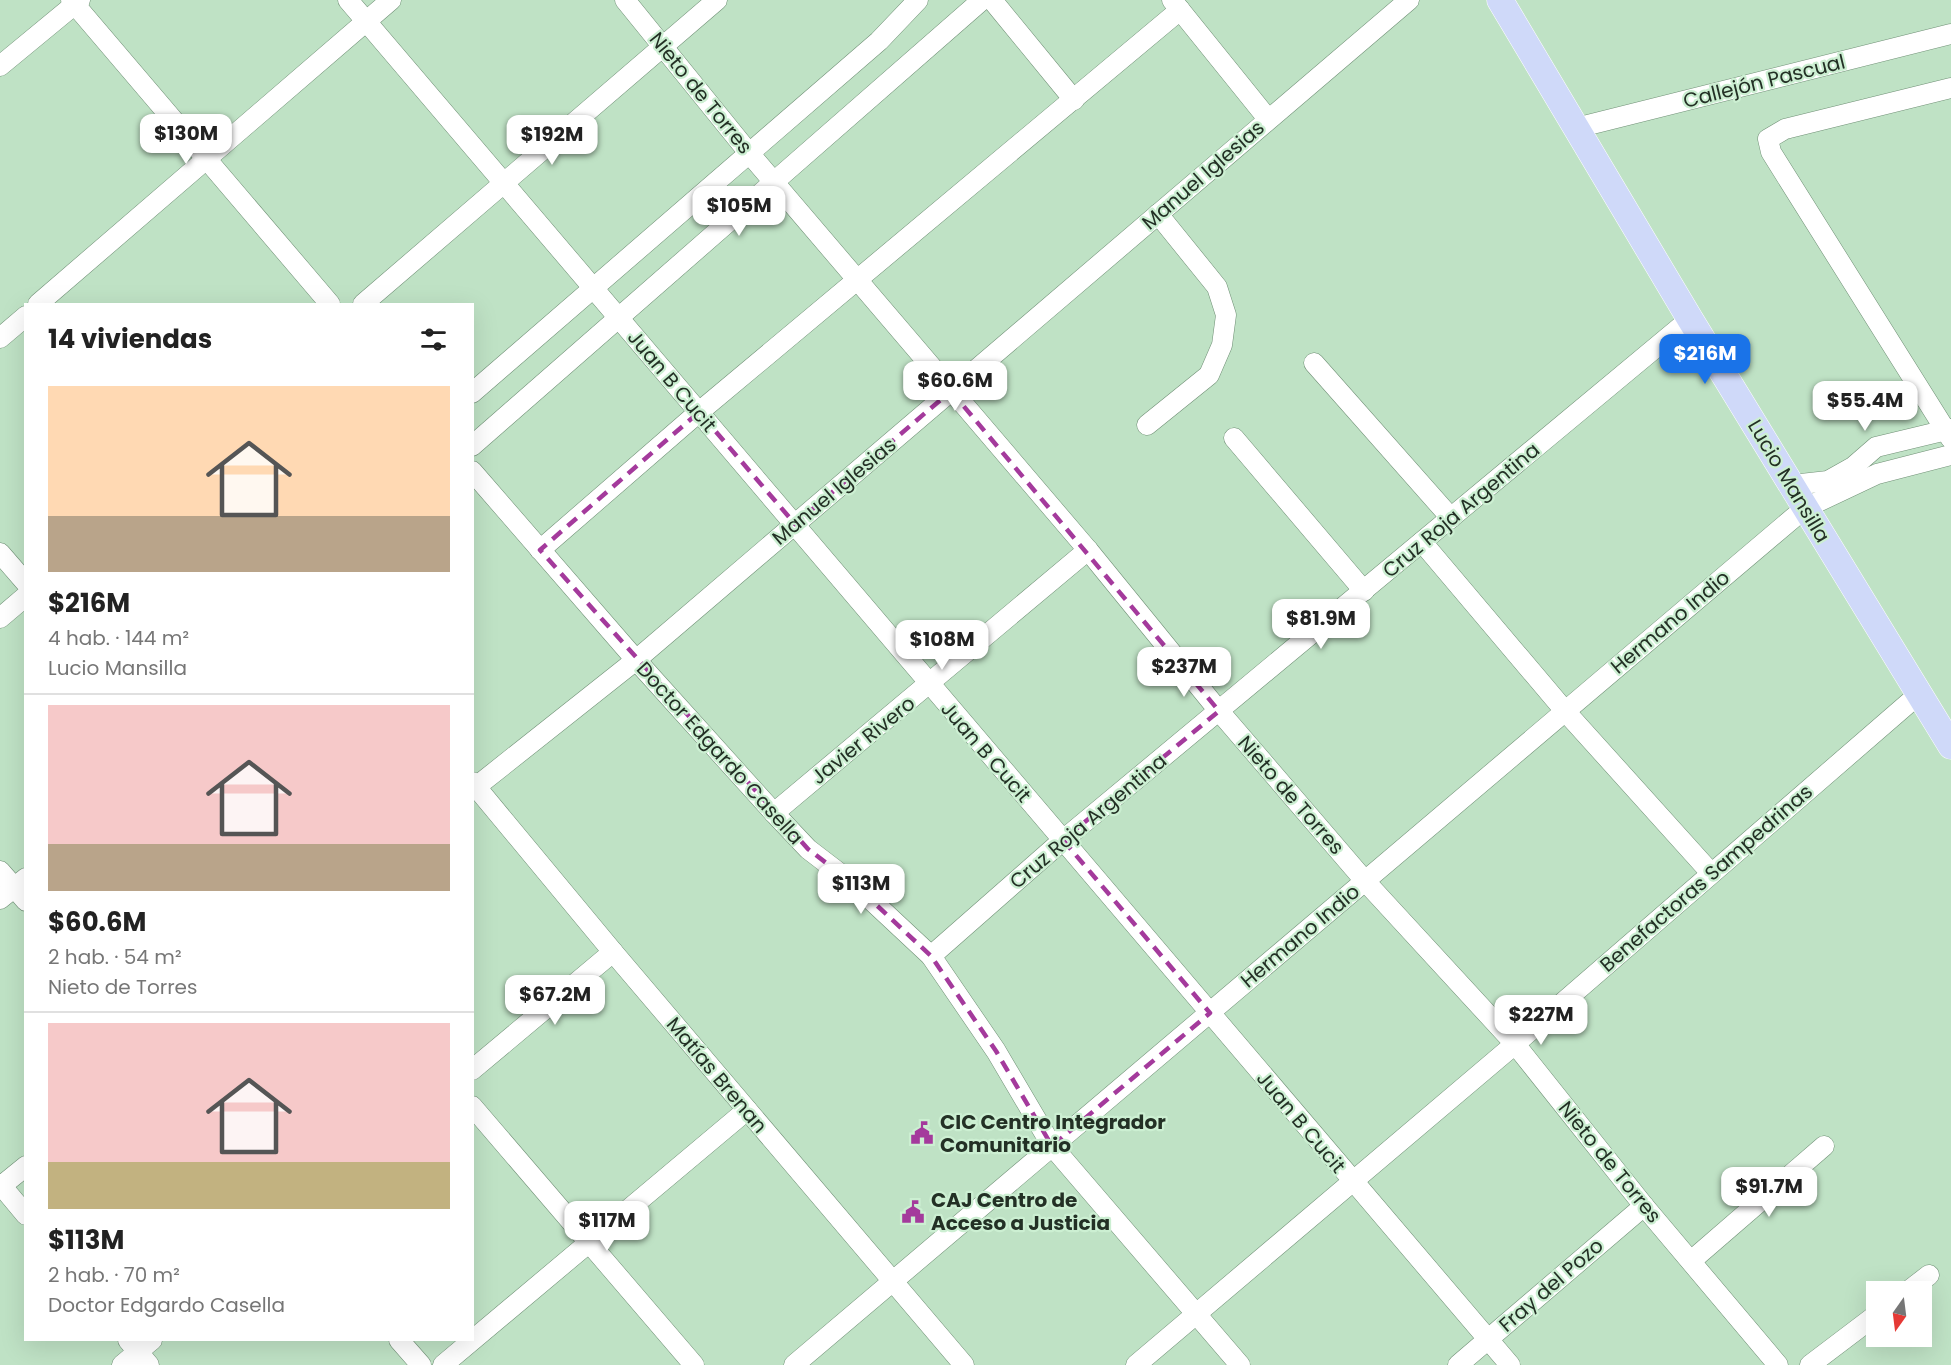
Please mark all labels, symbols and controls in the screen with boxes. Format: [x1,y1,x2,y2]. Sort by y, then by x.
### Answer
street label: Nieto de Torres [643,26,759,160]
street label: Callejón Pascual [1680,47,1848,115]
pin: $130M [144,114,228,165]
street label: Manuel Iglesias [1136,114,1270,236]
pin: $192M [510,115,594,166]
text: $130M [154,119,218,147]
text: $192M [521,120,583,148]
pin: $105M [697,186,781,237]
text: $105M [706,191,772,219]
text: 14 viviendas [48,321,212,357]
icon: filters [417,323,450,356]
street label: Juan B Cucit [621,324,723,438]
pin: $216M [1663,334,1747,385]
text: $216M [1673,339,1737,367]
pin: $60.6M [906,361,1004,412]
text: $60.6M [917,366,993,394]
pin: $55.4M [1816,381,1914,432]
text: $55.4M [1827,386,1903,414]
street label: Lucio Mansilla [1741,414,1837,548]
icon: home [195,425,303,533]
street label: Manuel Iglesias [766,431,902,551]
street label: Cruz Roja Argentina [1377,436,1545,584]
street label: Hermano Indio [1604,564,1736,680]
text: $216M [48,585,130,621]
pin: $81.9M [1272,599,1370,650]
text: $81.9M [1286,604,1356,632]
pin: $108M [900,620,984,671]
text: 4 hab. · 144 m² [48,624,189,652]
text: $108M [909,625,975,653]
pin: $237M [1142,647,1226,698]
text: $237M [1151,652,1217,680]
text: Lucio Mansilla [48,654,187,682]
street label: Doctor Edgardo Casella [630,656,810,850]
street label: Javier Rivero [805,689,921,791]
street label: Juan B Cucit [934,696,1038,808]
street label: Nieto de Torres [1231,729,1351,861]
icon: home [195,744,303,852]
street label: Cruz Roja Argentina [1004,747,1172,895]
street label: Benefactoras Sampedrinas [1594,778,1818,978]
pin: $113M [819,864,903,915]
text: $113M [832,869,890,897]
street label: Hermano Indio [1234,878,1366,994]
text: $60.6M [48,904,146,940]
text: 2 hab. · 54 m² [48,943,181,971]
text: Nieto de Torres [48,973,197,1001]
pin: $67.2M [506,975,604,1026]
text: $67.2M [519,980,591,1008]
pin: $227M [1499,995,1583,1046]
text: $227M [1508,1000,1574,1028]
street label: Matías Brenan [660,1011,774,1139]
icon: home [195,1062,303,1170]
street label: Juan B Cucit [1250,1065,1352,1179]
street label: Nieto de Torres [1552,1095,1668,1229]
place label: CIC Centro Integrador Comunitario [940,1108,1166,1159]
public building icon: CIC Centro Integrador Comunitario [909,1120,935,1146]
pin: $91.7M [1720,1167,1818,1218]
text: $91.7M [1735,1172,1803,1200]
place label: CAJ Centro de Acceso a Justicia [931,1186,1110,1237]
public building icon: CAJ Centro de Acceso a Justicia [900,1199,926,1225]
pin: $117M [565,1201,649,1252]
text: $117M [578,1206,636,1234]
text: $113M [48,1222,124,1258]
street label: Fray del Pozo [1493,1232,1609,1338]
text: 2 hab. · 70 m² [48,1261,180,1289]
north arrow [1866,1281,1932,1347]
map controls [1866,1281,1932,1347]
text: Doctor Edgardo Casella [48,1291,285,1319]

